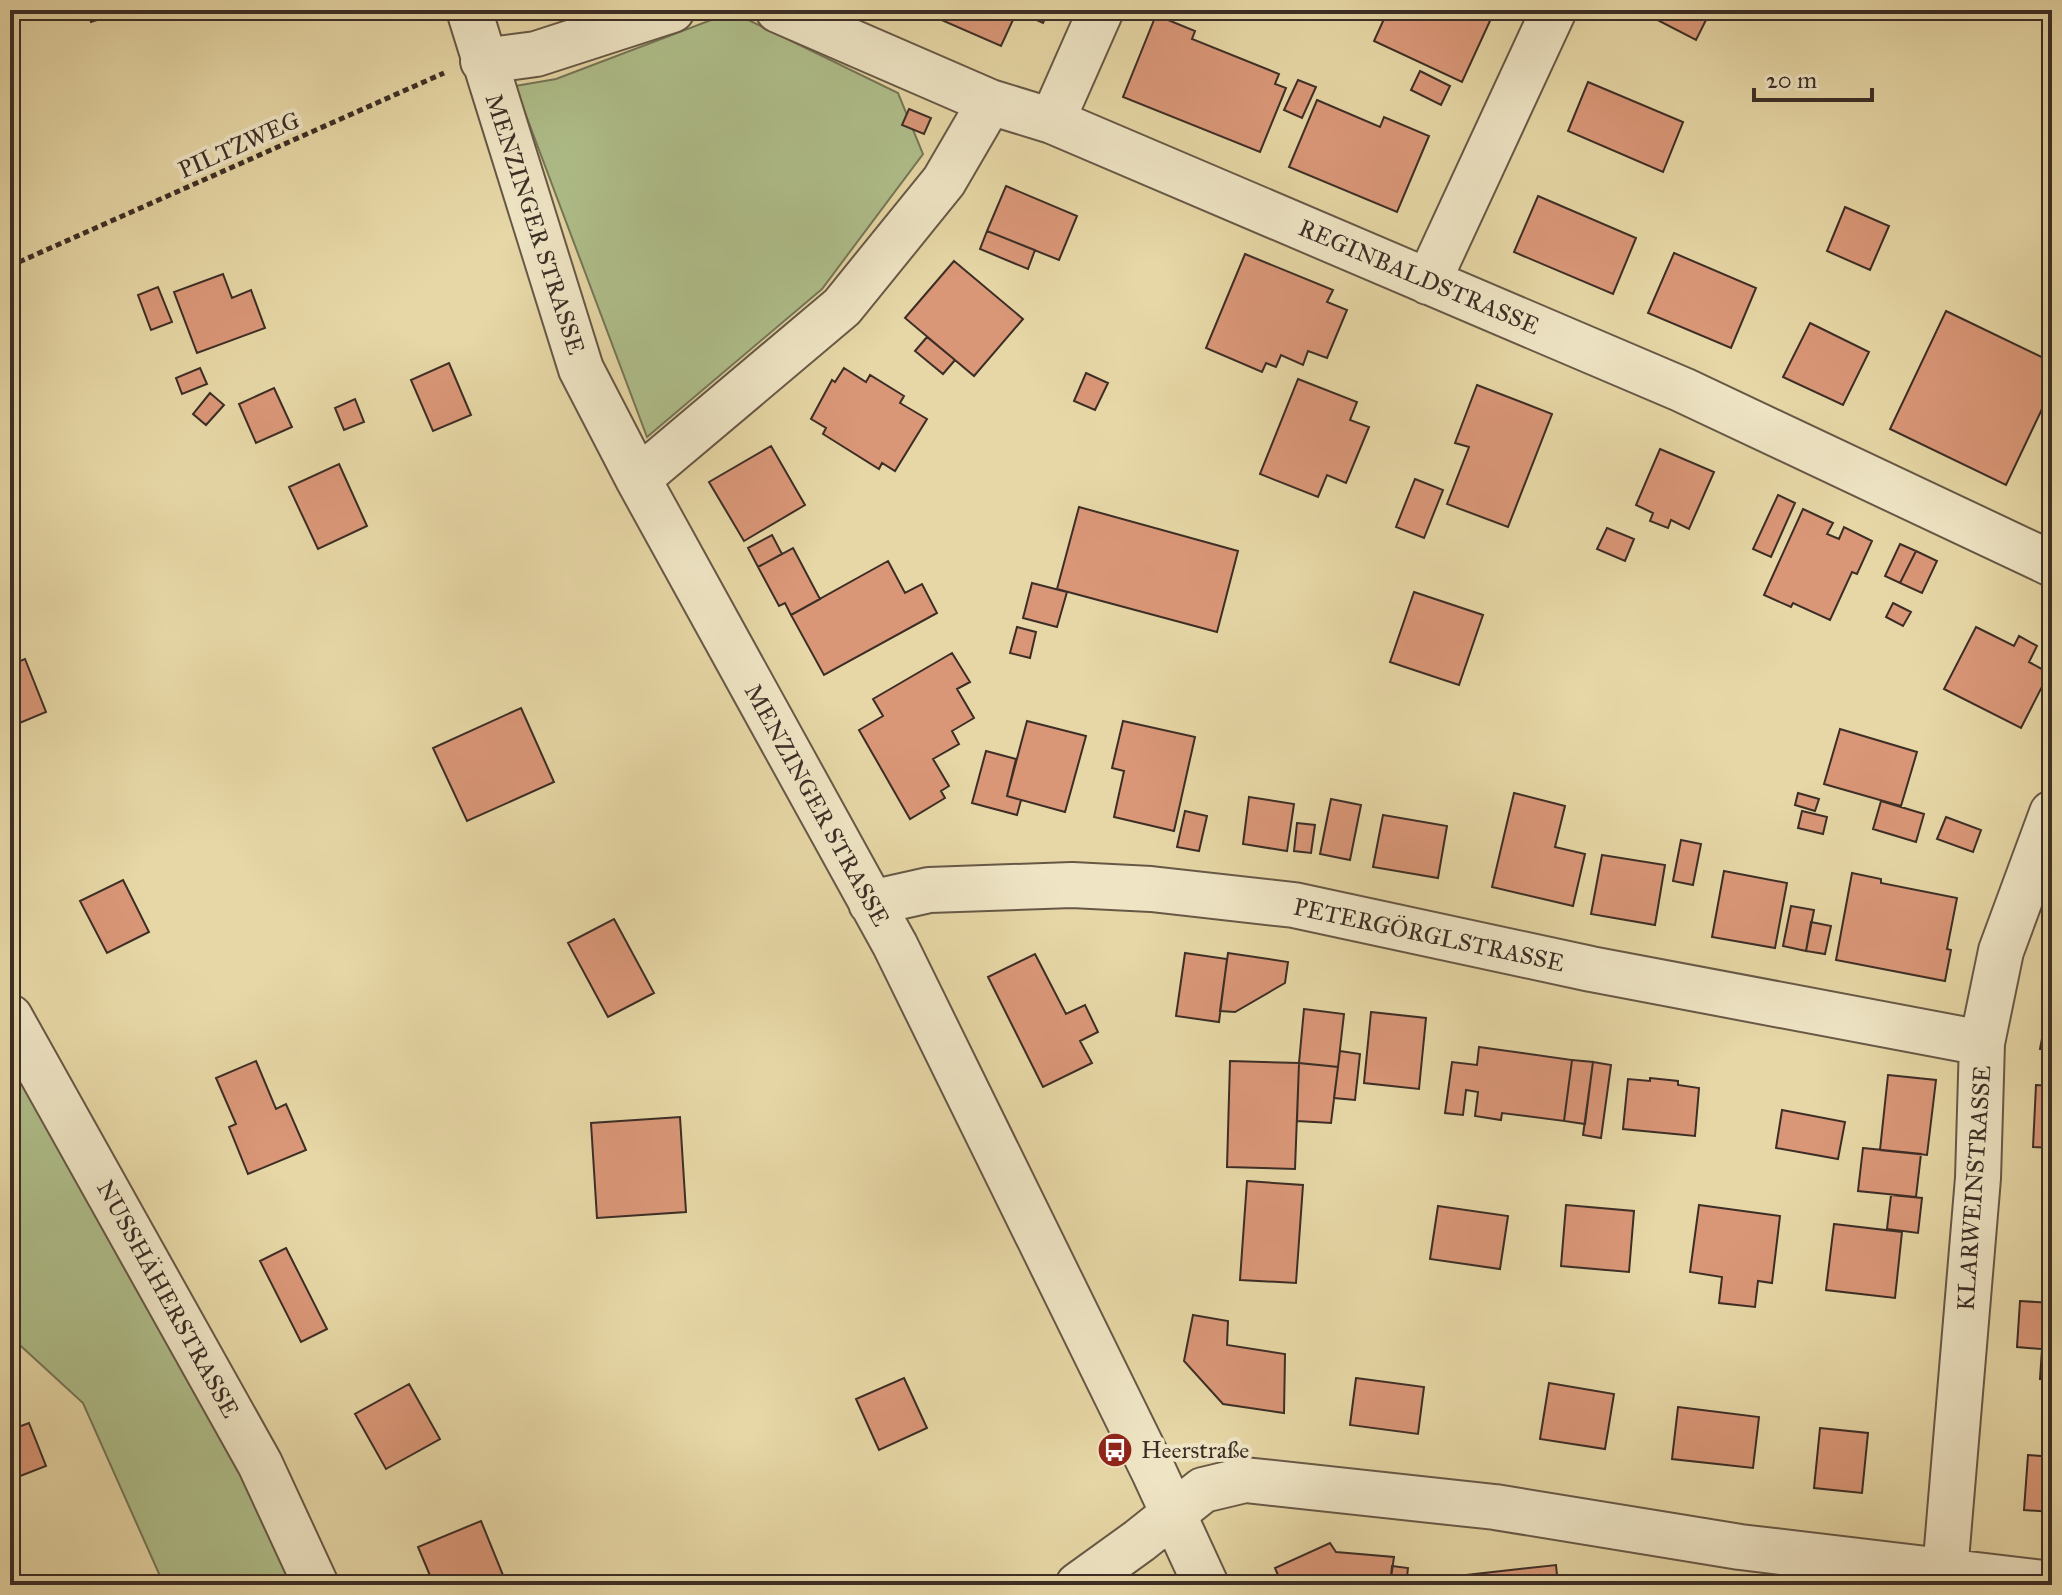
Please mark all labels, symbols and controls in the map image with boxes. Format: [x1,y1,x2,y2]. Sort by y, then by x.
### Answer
scale bar [1754,52,1872,102]
text: 20 m [1766,65,1817,95]
street label: MENZINGER STRASSE [479,90,591,358]
street label: PILTZWEG [174,105,304,185]
street label: REGINBALDSTRASSE [1294,213,1544,341]
street label: MENZINGER STRASSE [738,679,896,931]
street label: PETERGÖRGLSTRASSE [1291,892,1567,978]
street label: KLARWEINSTRASSE [1950,1064,1998,1312]
street label: NUSSHÄHERSTRASSE [90,1175,246,1423]
bus stop icon: Heerstraße [1096,1431,1134,1469]
place label: Heerstraße [1141,1435,1249,1465]

